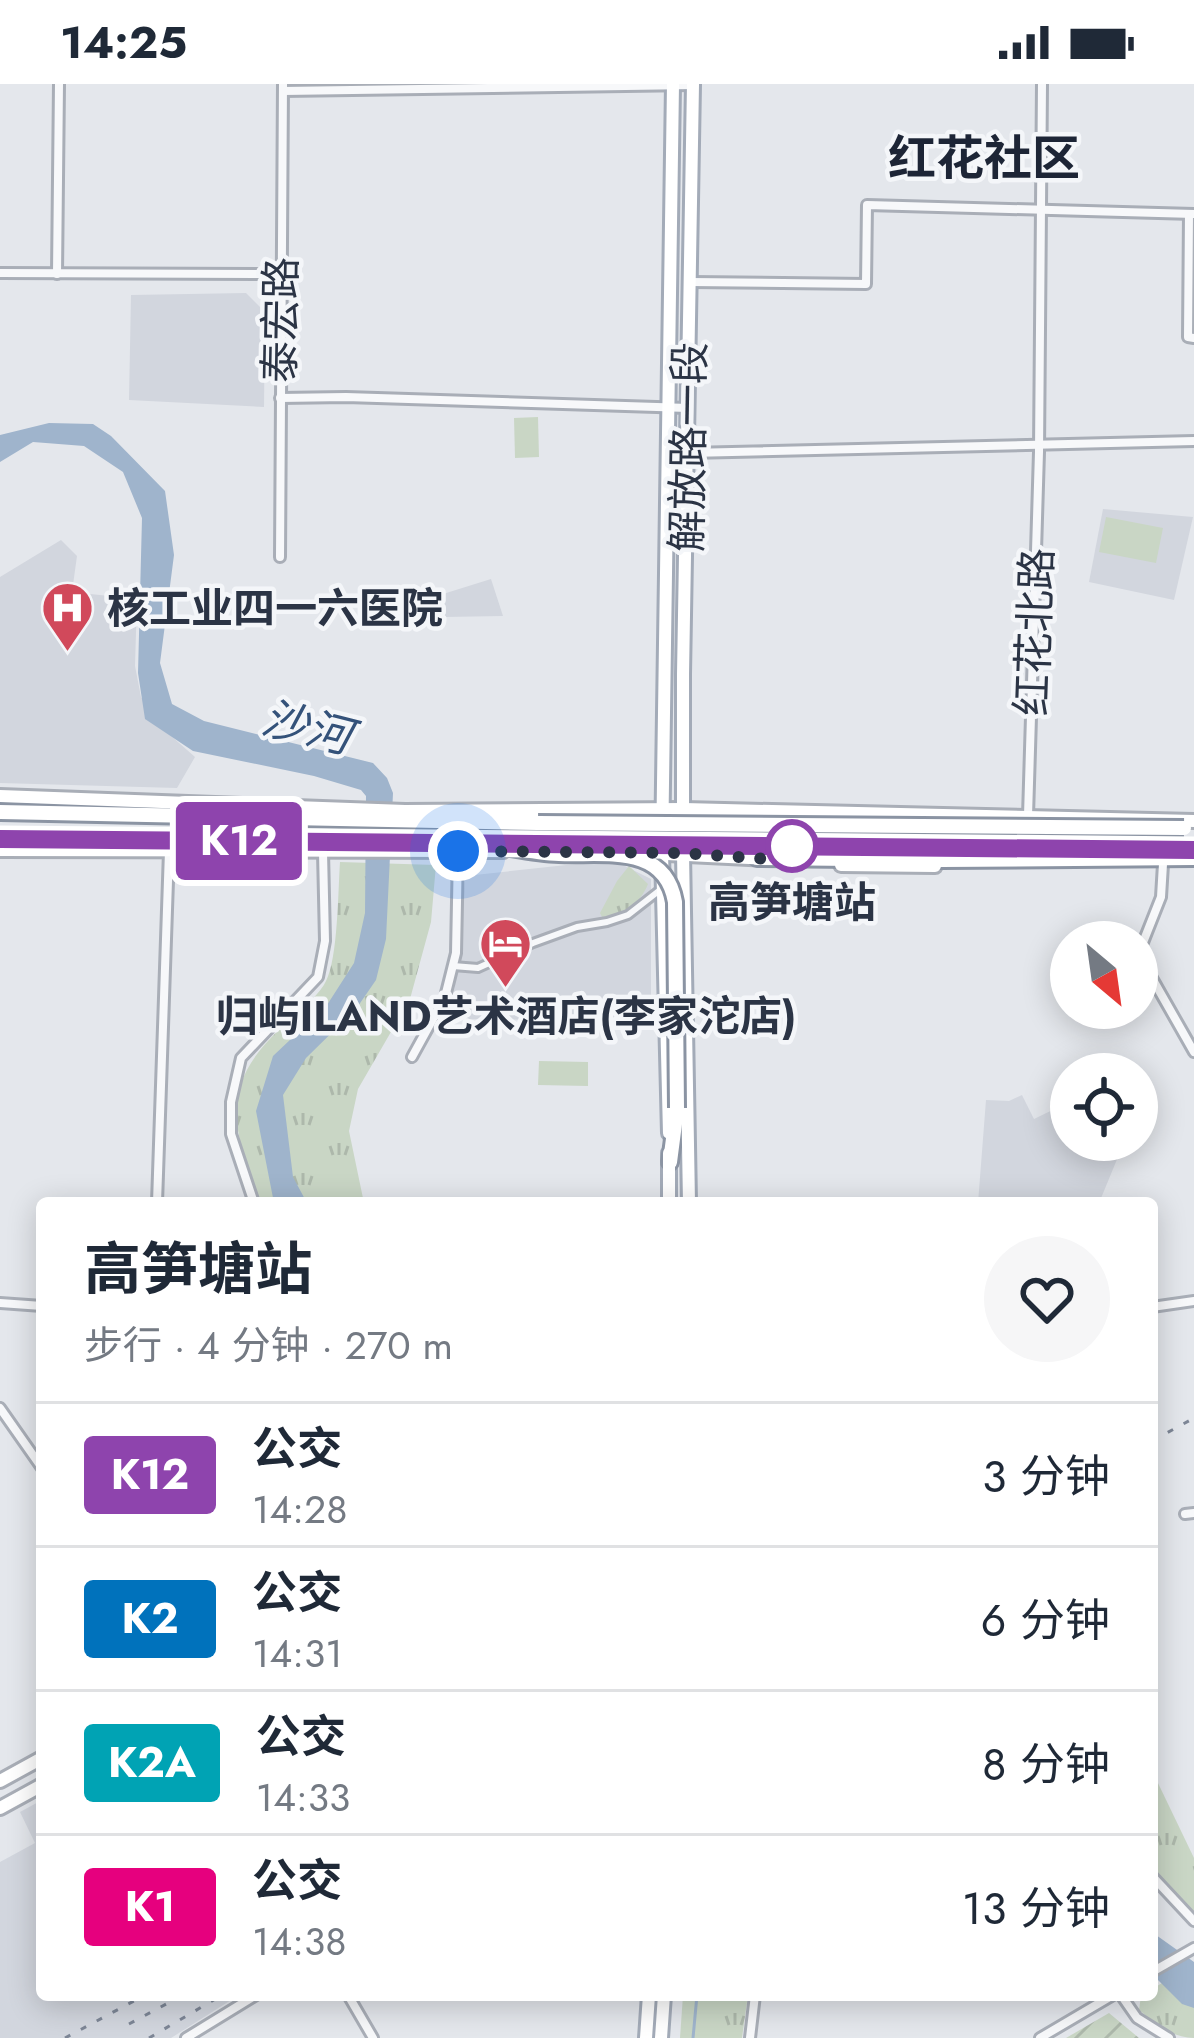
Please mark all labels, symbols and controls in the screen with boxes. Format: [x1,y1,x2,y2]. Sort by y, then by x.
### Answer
text: 14:25 [60,10,187,75]
district label: 红花社区 [888,124,1080,193]
street label: 泰宏路 [249,256,312,384]
street label: 解放路一段 [656,341,721,553]
street label: 红花北路 [1001,547,1068,717]
place label: 核工业四一六医院 [107,578,443,639]
hospital icon: 核工业四一六医院 [40,580,96,654]
water label: 沙河 [255,685,366,772]
line badge: K12 [170,802,308,880]
text: K12 [200,810,278,871]
your location [428,821,488,881]
marker: 高笋塘站 [767,821,817,871]
place label: 高笋塘站 [708,872,876,933]
hotel icon: 归屿ILAND艺术酒店(李家沱店) [478,916,534,990]
north arrow [1050,921,1158,1029]
map controls [1050,921,1158,1161]
place label: 归屿ILAND艺术酒店(李家沱店) [216,986,796,1047]
button: locate [1050,1053,1158,1161]
text: 高笋塘站 [84,1228,312,1310]
button: heart [984,1236,1110,1362]
text: 步行 · 4 分钟 · 270 m [84,1317,453,1374]
text: 公交 [252,1416,342,1481]
text: K12 [111,1444,189,1505]
text: 3 分钟 [982,1444,1110,1509]
text: 14:28 [252,1481,347,1538]
text: 公交 [252,1560,342,1625]
text: K2 [122,1588,178,1649]
text: 6 分钟 [981,1588,1110,1653]
text: 14:31 [252,1625,343,1682]
text: 公交 [256,1704,346,1769]
text: K2A [108,1732,196,1793]
text: 8 分钟 [982,1732,1110,1797]
text: 14:33 [256,1769,350,1826]
text: 公交 [252,1848,342,1913]
text: K1 [125,1876,175,1937]
text: 13 分钟 [962,1876,1110,1941]
text: 14:38 [252,1913,347,1970]

